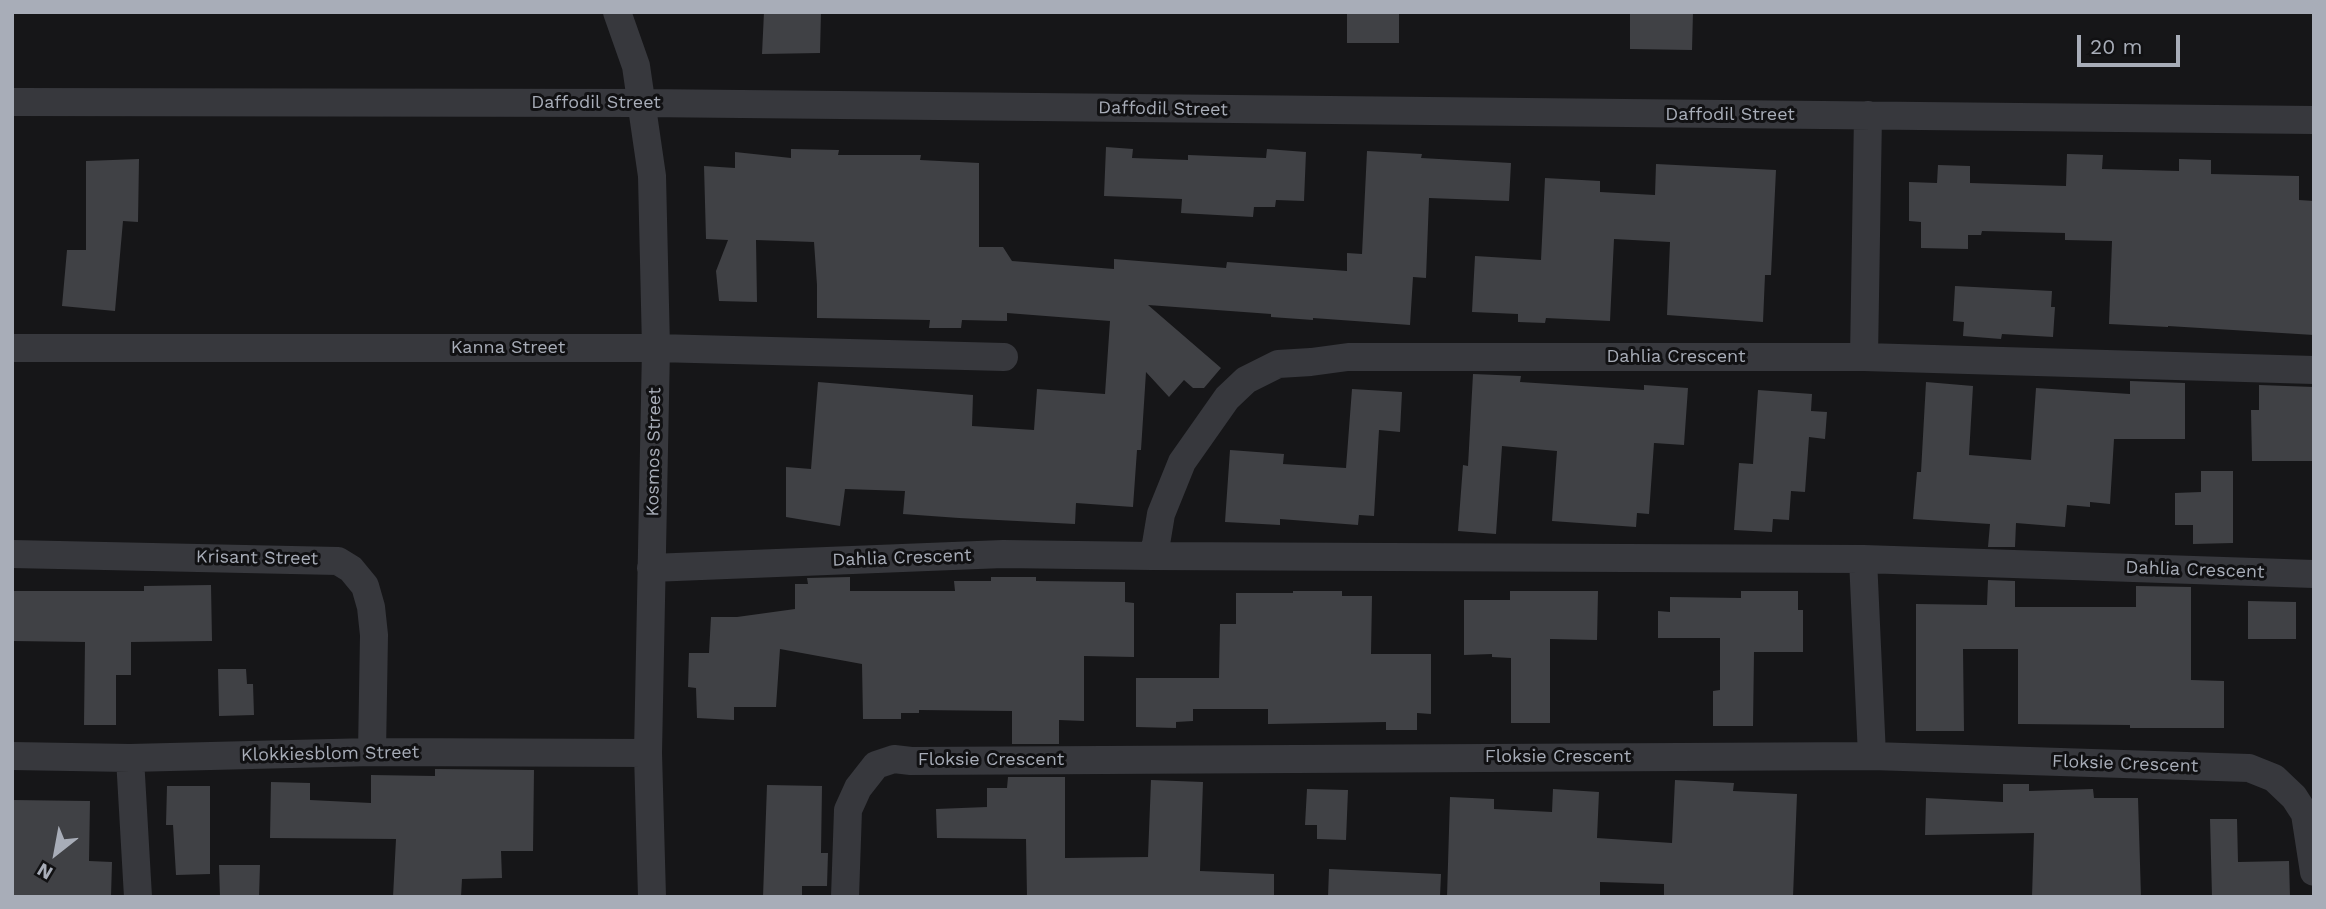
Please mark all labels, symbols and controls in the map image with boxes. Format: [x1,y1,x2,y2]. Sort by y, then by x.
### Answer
scale bar [2081,21,2184,65]
text: 20 m [2090,34,2142,59]
street label: Daffodil Street [531,92,661,114]
street label: Daffodil Street [1098,97,1228,121]
street label: Daffodil Street [1665,104,1795,126]
street label: Kanna Street [451,337,565,359]
street label: Dahlia Crescent [1606,346,1746,368]
street label: Kosmos Street [642,387,666,517]
street label: Dahlia Crescent [832,545,972,571]
street label: Krisant Street [196,546,318,570]
street label: Dahlia Crescent [2125,557,2265,583]
street label: Klokkiesblom Street [241,742,419,766]
street label: Floksie Crescent [1485,746,1631,768]
street label: Floksie Crescent [918,749,1064,771]
street label: Floksie Crescent [2051,751,2199,777]
north arrow [21,818,91,888]
text: N [33,858,57,885]

